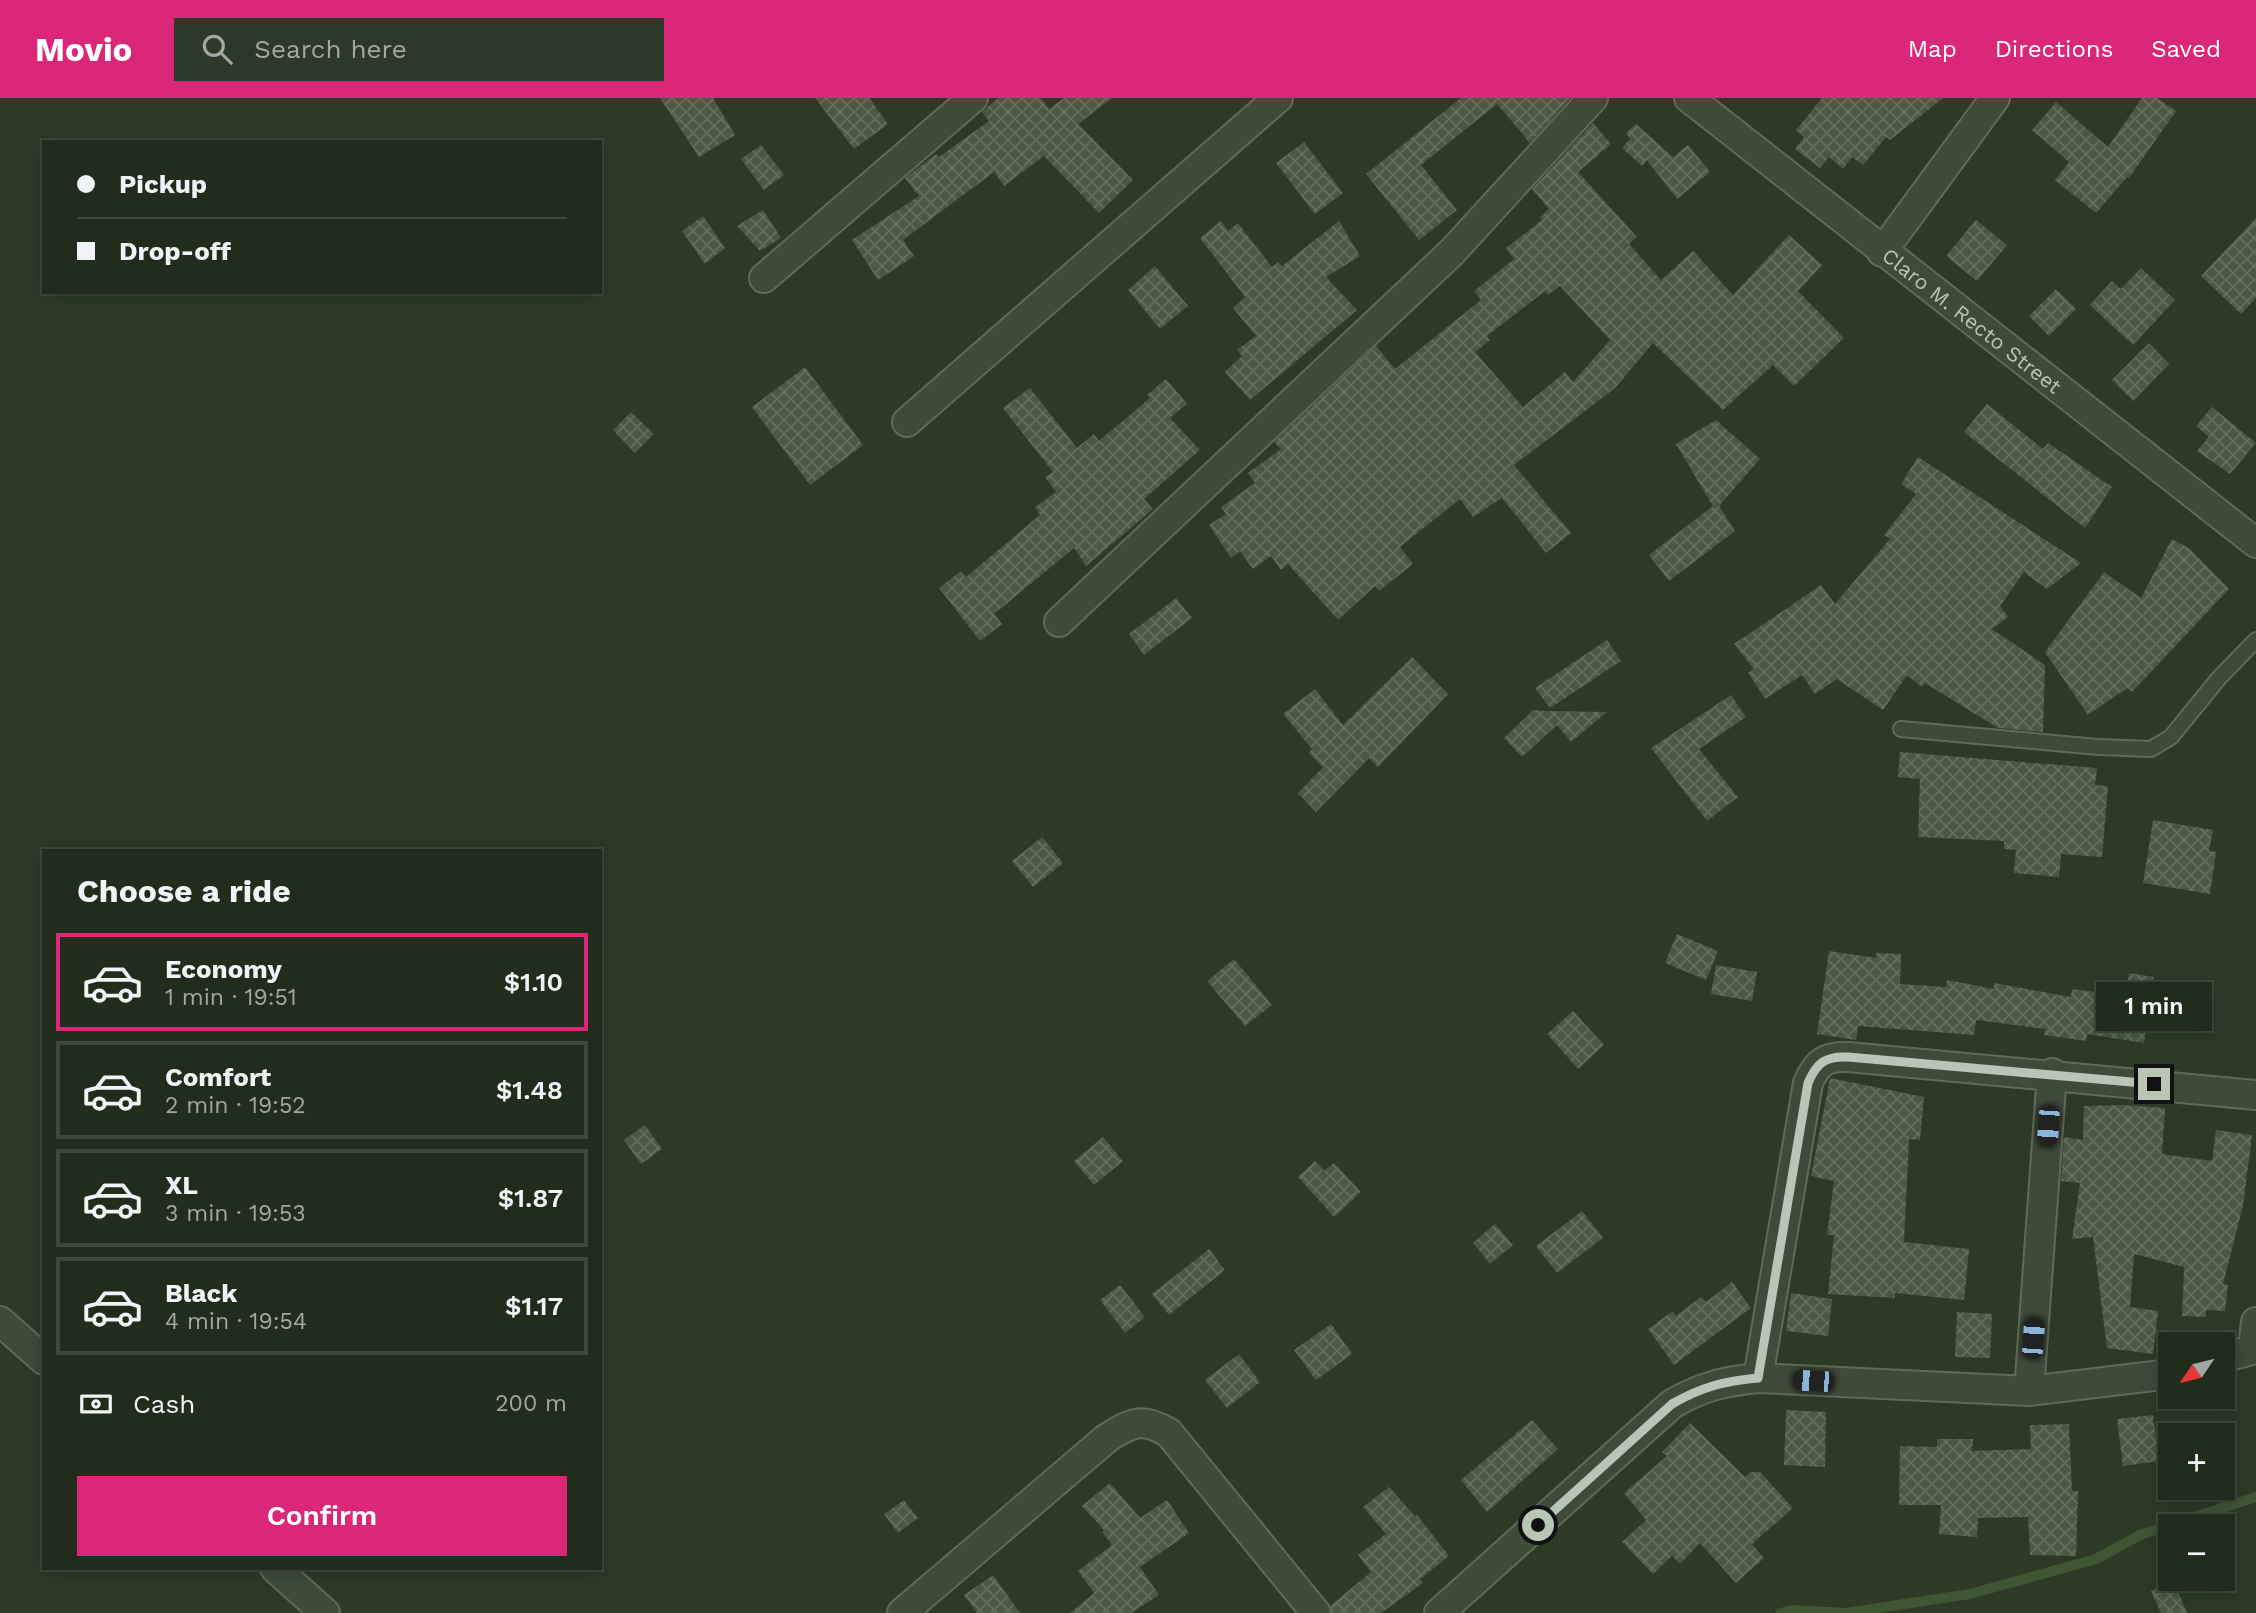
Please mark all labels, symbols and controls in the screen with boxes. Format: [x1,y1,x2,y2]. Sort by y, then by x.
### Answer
search box [174,18,664,81]
text: Movio [35,30,132,69]
icon: search [198,30,236,68]
text: Search here [254,34,407,64]
text: Map [1908,35,1957,63]
text: Directions [1995,35,2113,63]
text: Saved [2151,35,2221,63]
text: Pickup [119,169,207,199]
text: Drop-off [119,236,231,266]
street label: Claro M. Recto Street [1878,242,2067,398]
text: Choose a ride [77,872,291,910]
icon: car [81,951,144,1014]
text: Economy [165,954,282,984]
text: $1.10 [504,967,563,997]
callout: 1 min [2096,982,2212,1032]
text: 1 min · 19:51 [165,984,297,1011]
text: 1 min [2124,993,2184,1020]
icon: car [81,1059,144,1122]
text: Comfort [165,1062,271,1092]
route end [2138,1068,2170,1100]
text: $1.48 [496,1075,563,1105]
text: 2 min · 19:52 [165,1092,306,1119]
car [2037,1104,2060,1148]
icon: car [81,1167,144,1230]
text: XL [165,1170,198,1200]
text: $1.87 [498,1183,563,1213]
text: 3 min · 19:53 [165,1200,306,1227]
icon: car [81,1275,144,1338]
text: Black [165,1278,237,1308]
text: $1.17 [505,1291,563,1321]
text: 4 min · 19:54 [165,1308,307,1335]
car [2022,1316,2045,1360]
north arrow [2158,1332,2235,1409]
map controls [2158,1332,2235,1591]
car [1792,1369,1835,1393]
icon: cash [77,1385,115,1423]
text: Cash [133,1389,195,1419]
text: 200 m [495,1390,567,1417]
button: + [2158,1423,2235,1500]
button: Confirm [77,1476,567,1556]
route start [1522,1509,1554,1541]
button: − [2158,1514,2235,1591]

